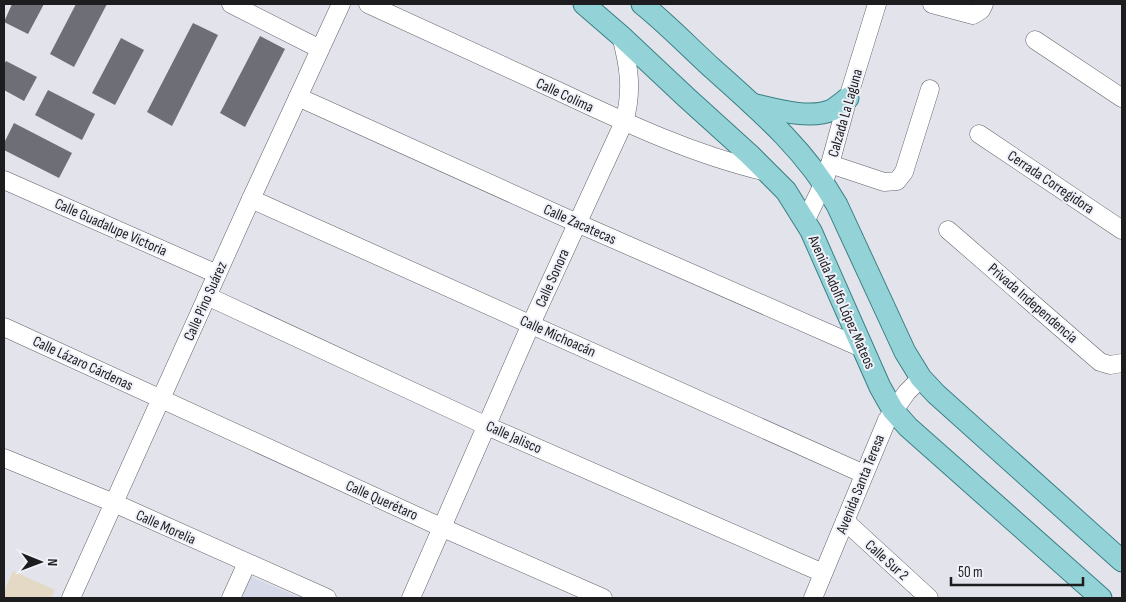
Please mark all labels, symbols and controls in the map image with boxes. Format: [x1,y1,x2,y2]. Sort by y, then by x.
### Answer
street label: Calzada La Laguna [824,67,867,159]
street label: Calle Colima [533,74,597,117]
street label: Cerrada Corregidora [1004,146,1098,219]
street label: Calle Guadalupe Victoria [52,194,170,261]
street label: Calle Zacatecas [540,200,619,249]
street label: Avenida Adolfo López Mateos [803,232,880,372]
street label: Calle Sonora [531,246,574,310]
street label: Calle Pino Suárez [180,258,232,344]
street label: Privada Independencia [984,259,1082,348]
street label: Calle Michoacán [517,311,599,362]
street label: Calle Lázaro Cárdenas [30,332,136,395]
street label: Calle Jalisco [483,417,545,458]
street label: Avenida Santa Teresa [832,432,889,537]
street label: Calle Querétaro [343,476,421,525]
street label: Calle Morelia [133,506,199,549]
street label: Calle Sur 2 [861,536,912,585]
north arrow [15,537,65,587]
scale bar [951,554,1084,586]
text: N [44,558,61,566]
text: 50 m [958,563,983,582]

